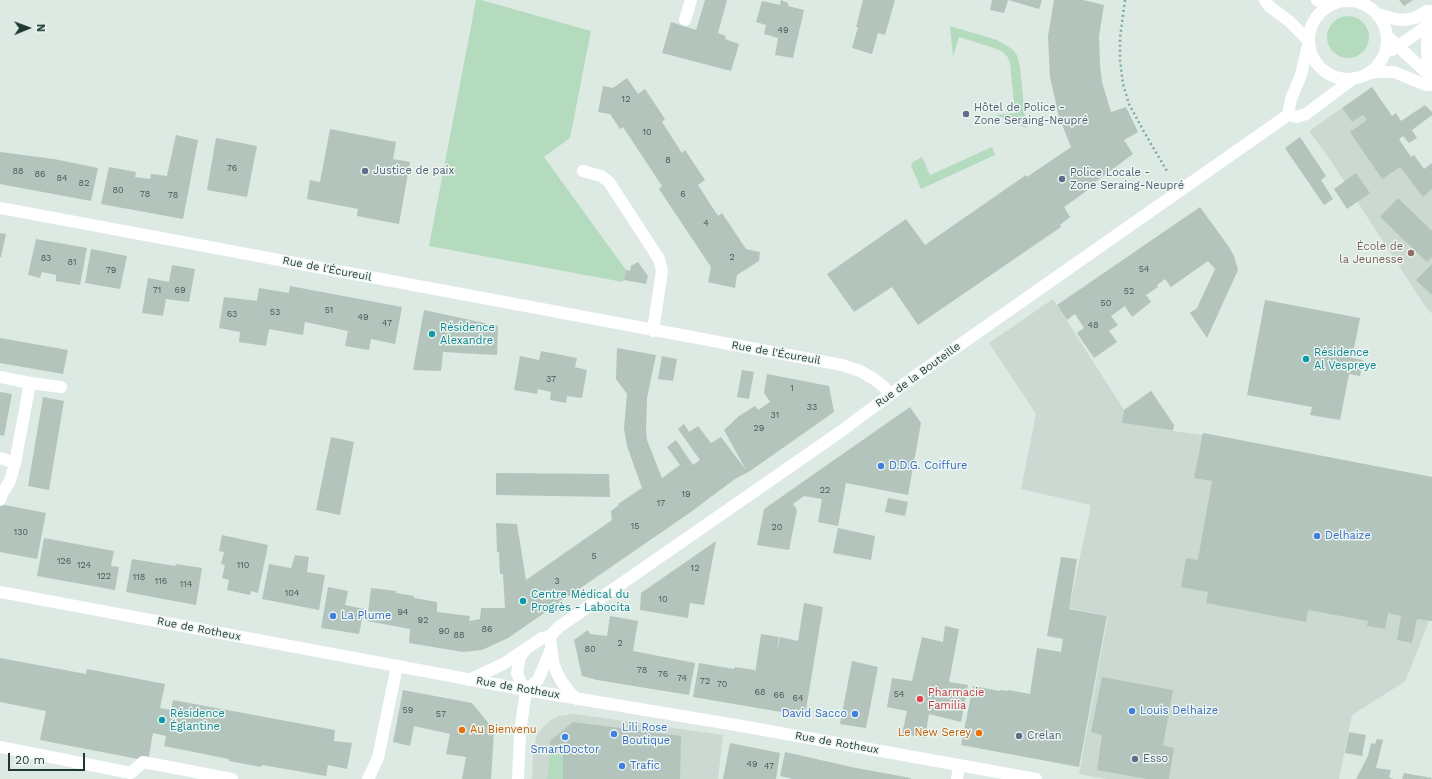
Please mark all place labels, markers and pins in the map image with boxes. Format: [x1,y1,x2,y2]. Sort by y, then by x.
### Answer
place label: Hôtel de Police - Zone Seraing-Neupré [974,101,1088,127]
marker: Hôtel de Police - Zone Seraing-Neupré [961,109,971,119]
place label: Justice de paix [373,164,454,178]
marker: Justice de paix [360,166,370,176]
place label: Police Locale - Zone Seraing-Neupré [1070,166,1184,192]
marker: Police Locale - Zone Seraing-Neupré [1057,174,1067,184]
place label: École de la Jeunesse [1339,240,1403,266]
marker: École de la Jeunesse [1406,248,1416,258]
place label: Résidence Alexandre [440,321,495,347]
marker: Résidence Alexandre [427,329,437,339]
place label: Résidence Al Vespreye [1314,346,1376,372]
marker: Résidence Al Vespreye [1301,354,1311,364]
place label: D.D.G. Coiffure [889,459,967,473]
marker: D.D.G. Coiffure [876,461,886,471]
place label: Delhaize [1325,529,1371,543]
marker: Delhaize [1312,531,1322,541]
place label: Centre Médical du Progrès - Labocita [531,588,630,614]
marker: Centre Médical du Progrès - Labocita [518,596,528,606]
place label: La Plume [341,609,391,623]
marker: La Plume [328,611,338,621]
place label: Pharmacie Familia [928,686,984,712]
marker: Pharmacie Familia [915,694,925,704]
place label: Louis Delhaize [1140,704,1218,718]
marker: Louis Delhaize [1127,706,1137,716]
place label: Résidence Églantine [170,707,225,733]
place label: David Sacco [782,707,847,721]
marker: David Sacco [850,709,860,719]
marker: Résidence Églantine [157,715,167,725]
place label: Lili Rose Boutique [622,721,670,747]
place label: Au Bienvenu [470,723,536,737]
marker: Au Bienvenu [457,725,467,735]
place label: Le New Serey [898,726,971,740]
marker: Le New Serey [974,728,984,738]
marker: Lili Rose Boutique [609,729,619,739]
place label: Crelan [1027,729,1062,743]
marker: Crelan [1014,731,1024,741]
marker: SmartDoctor [560,732,570,742]
place label: SmartDoctor [531,743,599,757]
place label: Esso [1143,752,1168,766]
marker: Esso [1130,754,1140,764]
place label: Trafic [630,759,660,773]
marker: Trafic [617,761,627,771]

